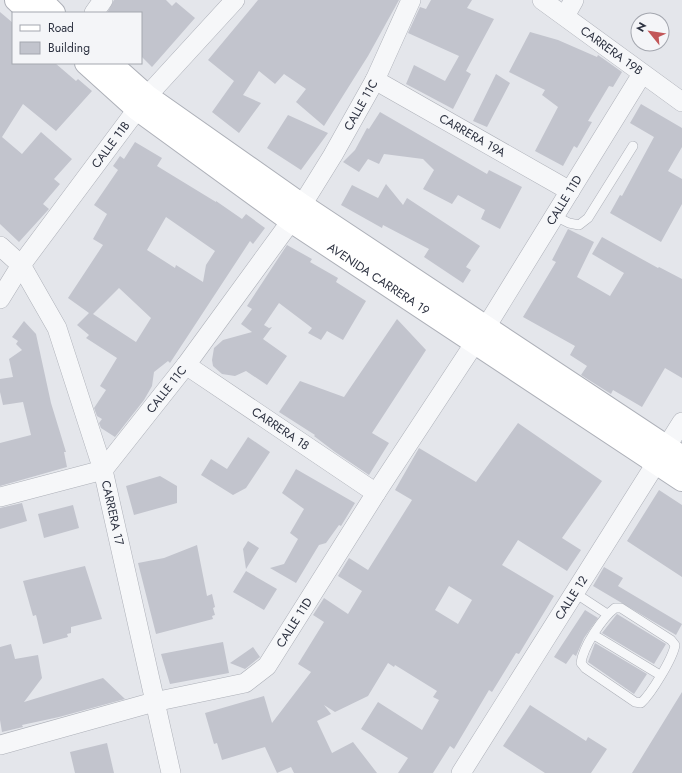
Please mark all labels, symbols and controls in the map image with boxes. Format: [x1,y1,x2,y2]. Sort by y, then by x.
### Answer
legend [12,12,142,64]
north arrow [630,12,670,52]
text: Road [48,19,74,37]
text: N [632,19,650,35]
street label: CARRERA 19B [577,22,647,80]
text: Building [48,39,90,57]
street label: CALLE 11C [339,76,382,134]
street label: CARRERA 19A [436,109,509,162]
street label: CALLE 11B [87,117,134,172]
street label: CALLE 11D [542,172,587,229]
street label: AVENIDA CARRERA 19 [324,238,433,319]
street label: CALLE 11C [142,362,191,417]
street label: CARRERA 18 [248,403,313,455]
street label: CARRERA 17 [97,479,129,548]
street label: CALLE 12 [551,572,592,623]
street label: CALLE 11D [272,594,317,651]

